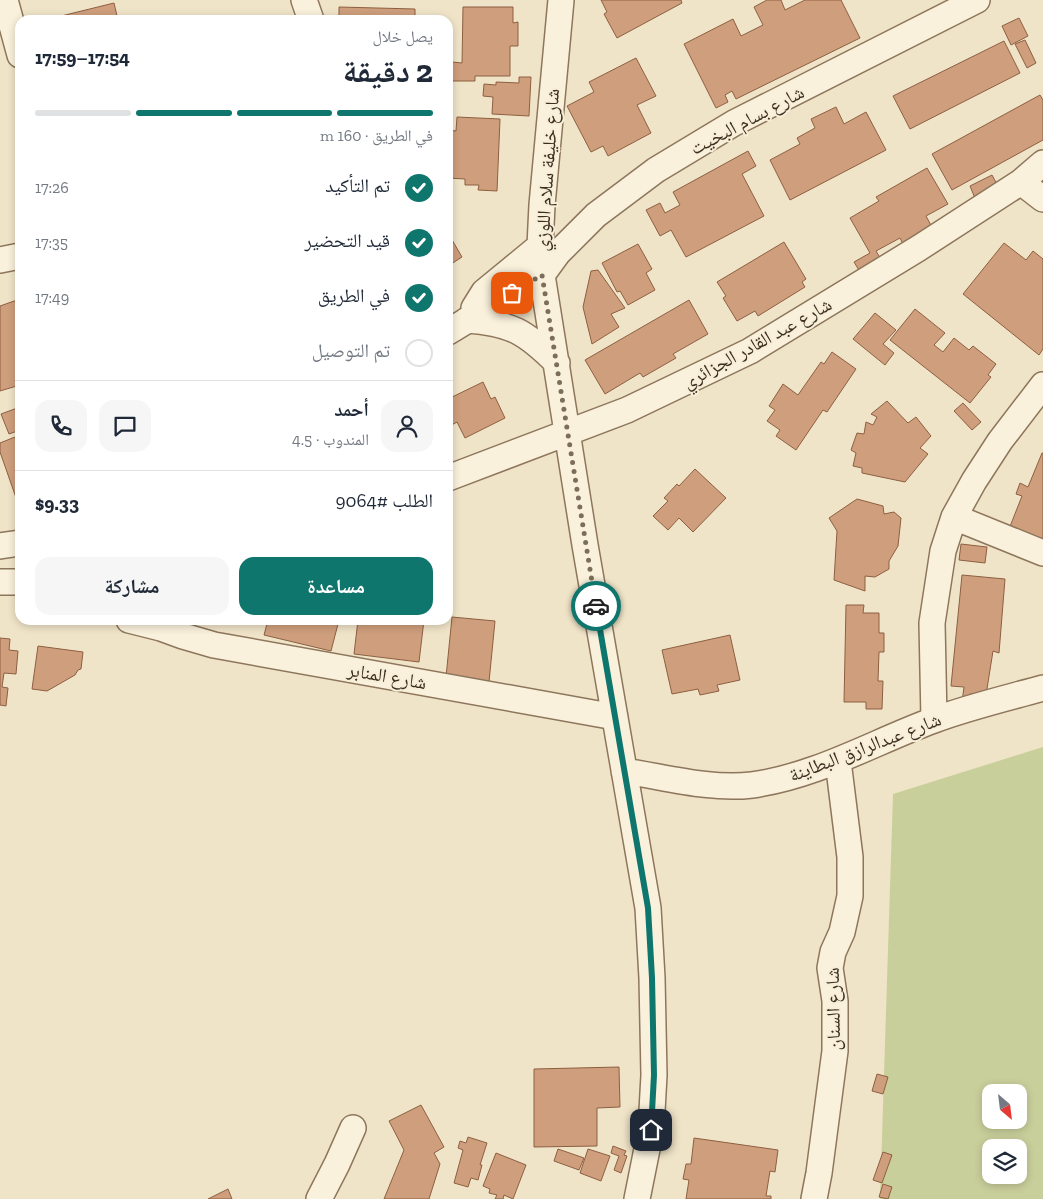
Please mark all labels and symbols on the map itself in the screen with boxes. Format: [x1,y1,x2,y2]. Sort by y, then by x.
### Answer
street label: شارع بسام البخيت [686,80,809,161]
street label: شارع خليفة سلام اللوزي [530,88,568,252]
pin [491,272,533,314]
street label: شارع عبد القادر الجزائري [678,292,838,397]
courier [571,581,621,631]
street label: شارع المنابر [345,658,428,694]
street label: شارع عبدالرازق البطاينة [786,707,944,787]
street label: شارع السنان [821,967,845,1051]
north arrow [982,1084,1028,1129]
pin [630,1109,672,1151]

